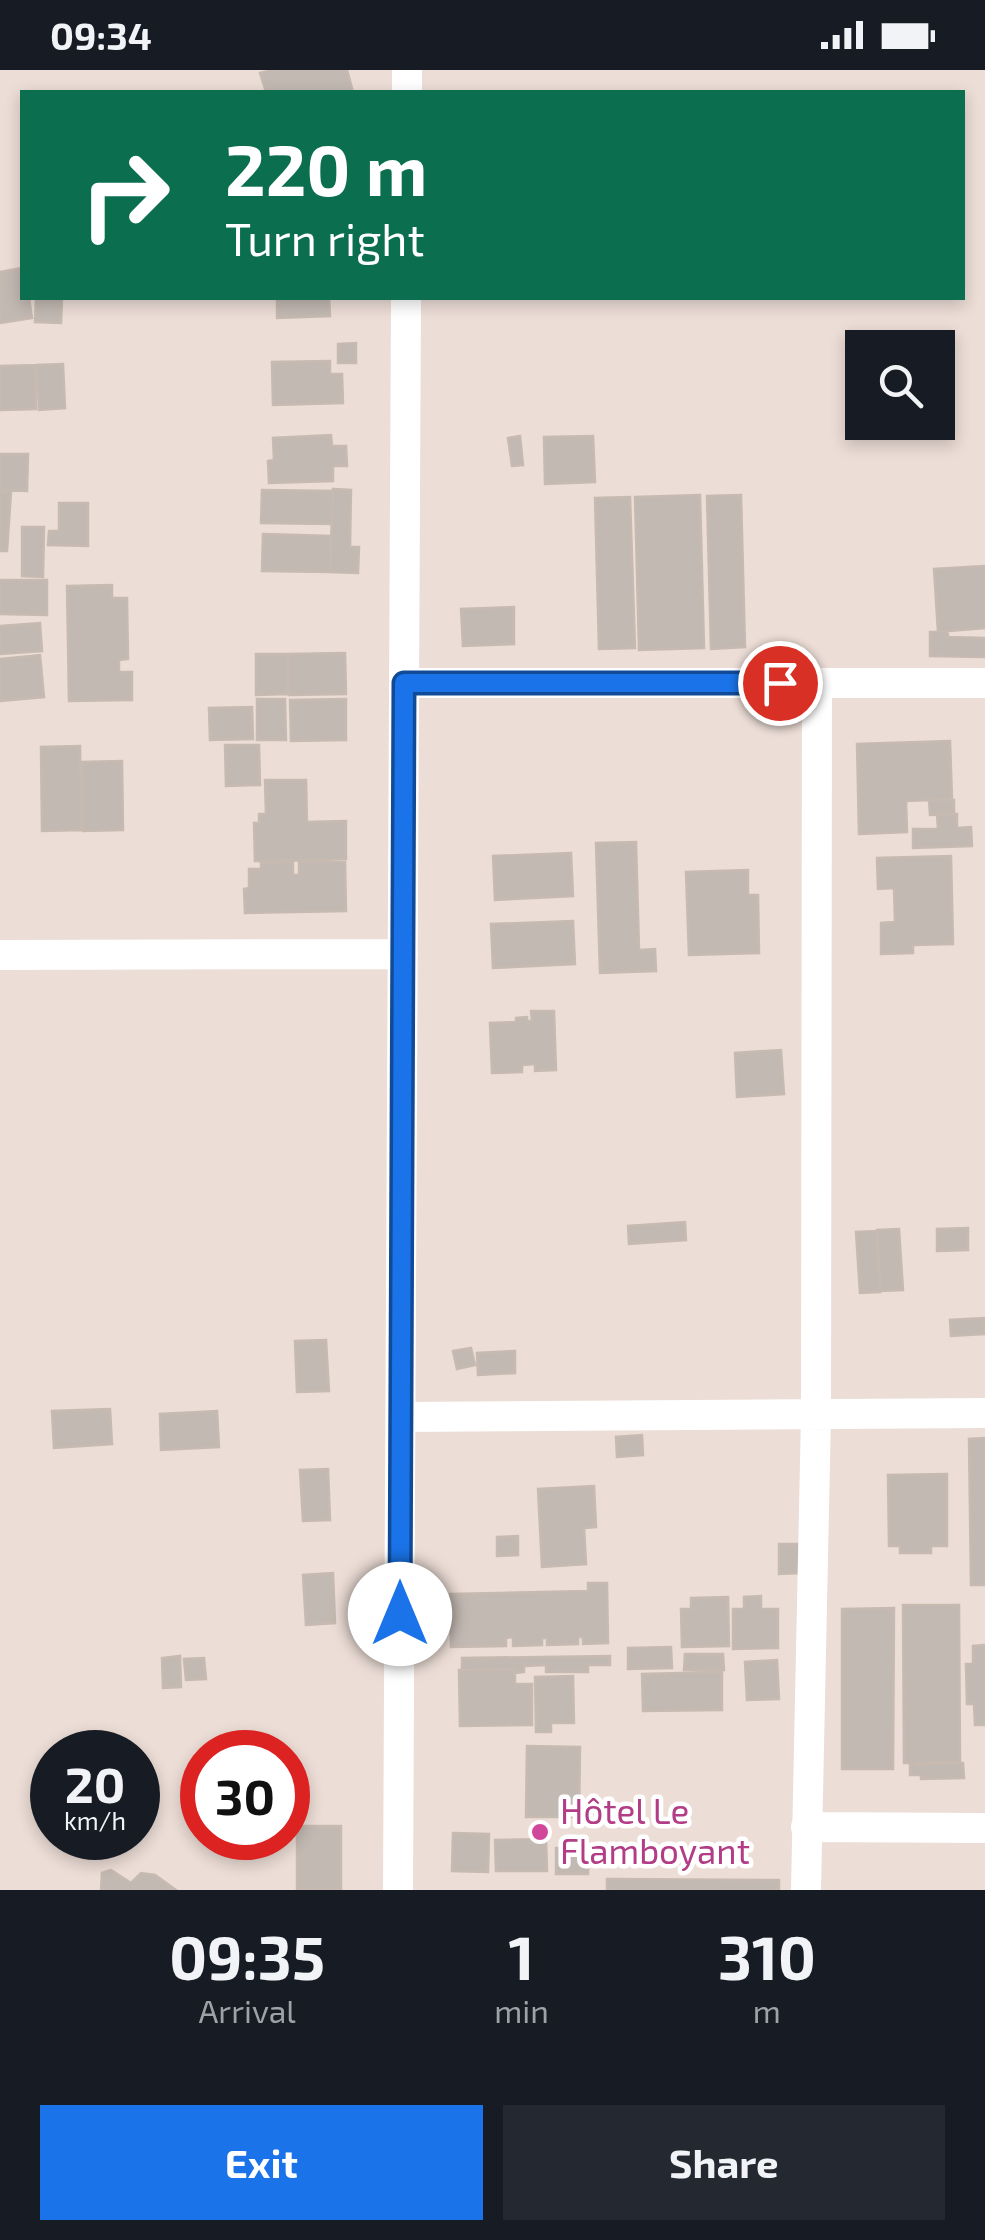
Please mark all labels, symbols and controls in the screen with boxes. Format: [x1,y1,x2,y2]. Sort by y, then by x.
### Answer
text: 09:34 [50,12,152,58]
text: 220 m [225,126,427,210]
icon: right [60,130,190,260]
text: Turn right [225,211,425,265]
map controls [845,330,955,440]
button: search [845,330,955,440]
pin [738,641,823,726]
icon: arrive [753,656,808,711]
position arrow [348,1562,452,1666]
speed limit sign: 30 [180,1730,310,1860]
text: 20 [65,1753,125,1813]
place label: Hôtel Le Flamboyant [560,1789,750,1871]
text: km/h [64,1805,126,1835]
marker: Hôtel Le Flamboyant [529,1821,551,1843]
text: 09:35 [169,1920,325,1992]
text: 1 [509,1920,534,1992]
text: 310 [718,1920,816,1992]
text: Arrival [198,1991,296,2029]
text: min [494,1991,549,2029]
text: m [753,1991,781,2029]
button: Exit [40,2105,483,2220]
button: Share [503,2105,945,2220]

